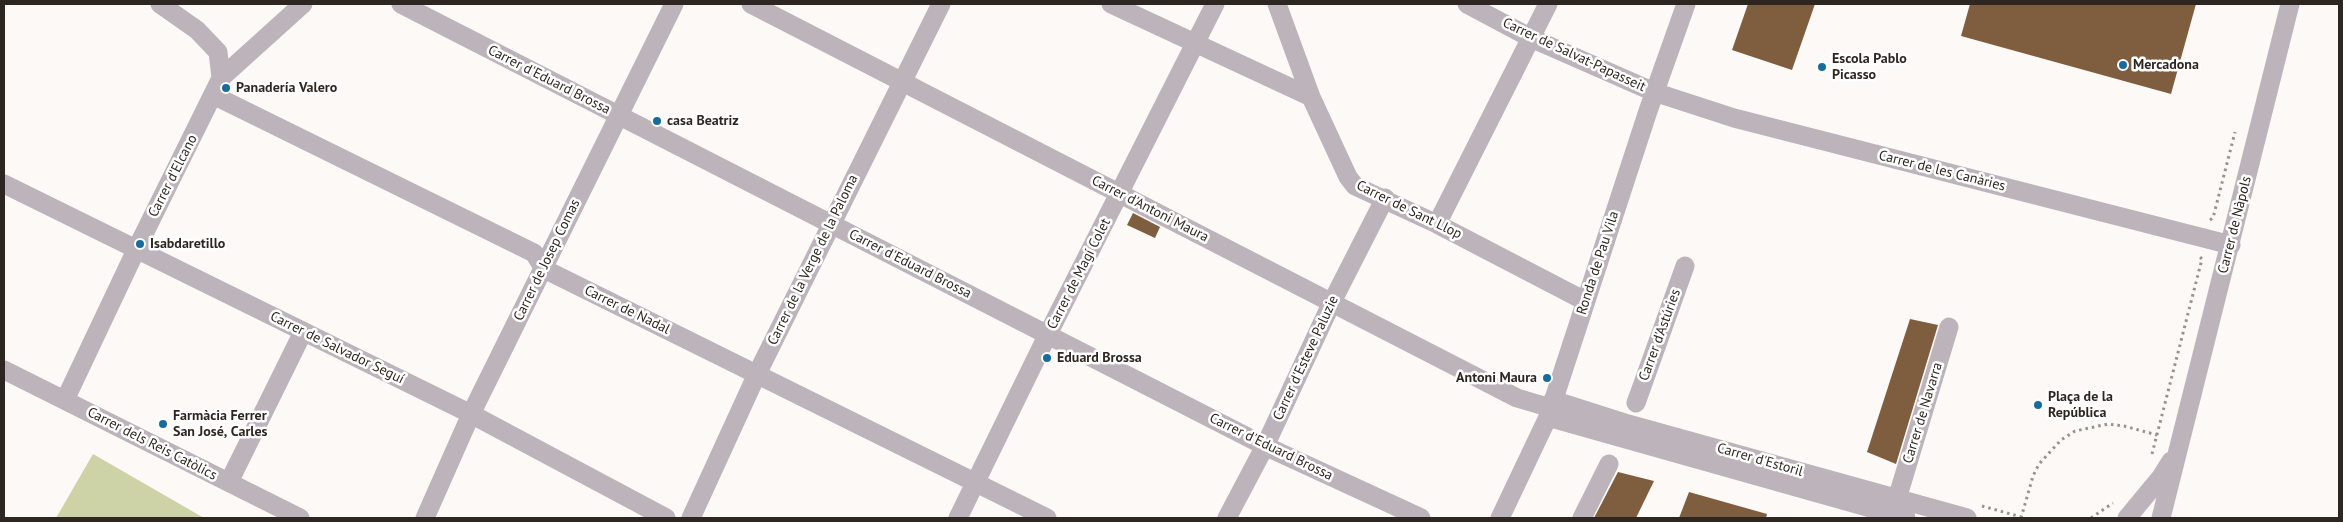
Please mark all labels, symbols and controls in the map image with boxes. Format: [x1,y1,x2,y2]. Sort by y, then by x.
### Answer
street label: Carrer de Salvat-Papasseit [1500,14,1648,96]
street label: Carrer d'Eduard Brossa [485,42,613,118]
place label: Escola Pablo Picasso [1832,51,1907,84]
place label: Mercadona [2133,57,2199,73]
marker: Mercadona [2117,59,2129,71]
marker: Escola Pablo Picasso [1816,61,1828,73]
place label: Panadería Valero [236,80,337,96]
marker: Panadería Valero [220,82,232,94]
place label: casa Beatriz [667,113,739,129]
marker: casa Beatriz [651,115,663,127]
street label: Carrer d'Elcano [145,132,201,220]
street label: Carrer de les Canàries [1877,147,2007,195]
street label: Carrer de la Verge de la Paloma [764,172,862,348]
street label: Carrer d'Antoni Maura [1089,172,1211,246]
street label: Carrer de Nàpols [2215,175,2255,275]
street label: Carrer de Sant Llop [1354,177,1464,243]
street label: Carrer de Josep Comas [510,196,584,324]
street label: Ronda de Pau Vila [1573,209,1623,317]
street label: Carrer de Magí Colet [1044,216,1114,332]
street label: Carrer d'Eduard Brossa [846,226,974,302]
place label: Isabdaretillo [150,236,225,252]
marker: Isabdaretillo [134,238,146,250]
street label: Carrer de Nadal [581,282,673,338]
street label: Carrer d'Astúries [1636,287,1684,383]
street label: Carrer d'Esteve Paluzie [1270,293,1342,423]
street label: Carrer de Salvador Seguí [267,308,407,388]
place label: Eduard Brossa [1057,350,1142,366]
marker: Eduard Brossa [1041,352,1053,364]
street label: Carrer de Navarra [1900,360,1946,466]
place label: Antoni Maura [1456,370,1537,386]
marker: Antoni Maura [1541,372,1553,384]
place label: Plaça de la República [2048,389,2113,422]
marker: Plaça de la República [2032,399,2044,411]
street label: Carrer dels Reis Catòlics [84,404,220,484]
place label: Farmàcia Ferrer San José, Carles [173,408,267,441]
street label: Carrer d'Eduard Brossa [1207,410,1335,484]
marker: Farmàcia Ferrer San José, Carles [157,418,169,430]
street label: Carrer d'Estoril [1715,440,1805,480]

